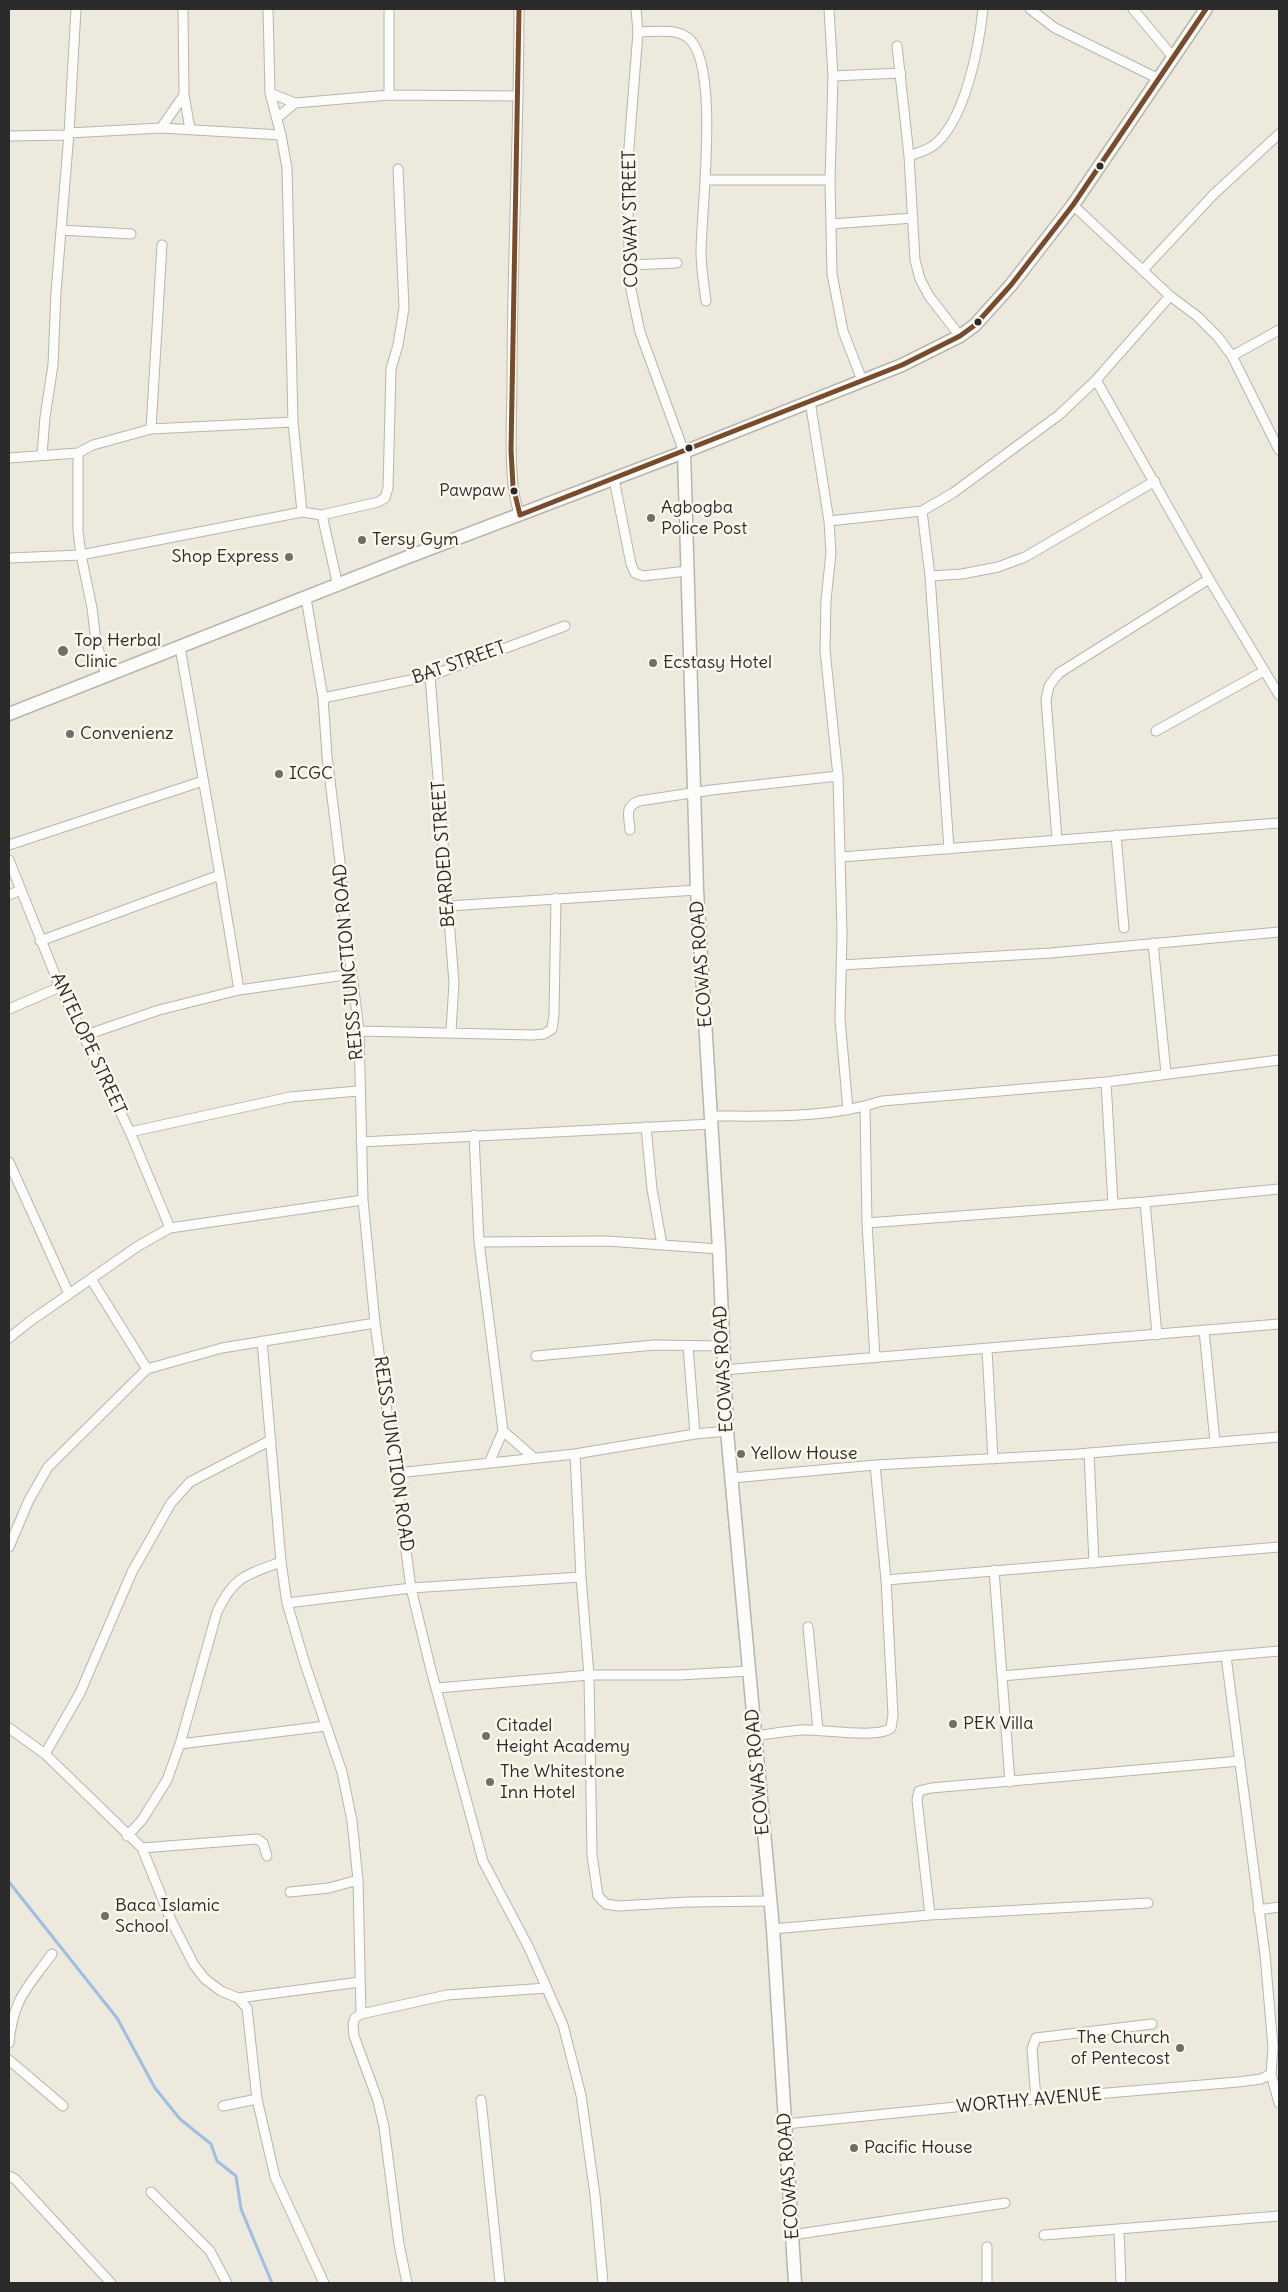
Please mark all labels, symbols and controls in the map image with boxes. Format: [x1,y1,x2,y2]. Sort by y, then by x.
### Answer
street label: COSWAY STREET [619,150,643,288]
unlabelled marker [1095,161,1105,171]
unlabelled marker [973,317,983,327]
unlabelled marker [684,443,694,453]
place label: Pawpaw [439,481,505,501]
marker: Pawpaw [509,486,519,496]
place label: Agbogba Police Post [661,497,747,540]
marker: Agbogba Police Post [645,512,657,524]
place label: Tersy Gym [372,529,459,551]
marker: Tersy Gym [356,534,368,546]
place label: Shop Express [171,546,279,568]
marker: Shop Express [283,551,295,563]
place label: Top Herbal Clinic [74,630,161,672]
street label: BAT STREET [409,637,509,689]
marker: Top Herbal Clinic [56,644,70,658]
place label: Ecstasy Hotel [663,652,772,674]
marker: Ecstasy Hotel [647,657,659,669]
place label: Convenienz [80,723,174,745]
marker: Convenienz [64,728,76,740]
place label: ICGC [289,763,333,785]
marker: ICGC [273,768,285,780]
street label: BEARDED STREET [428,780,460,928]
street label: REISS JUNCTION ROAD [330,863,368,1061]
street label: ECOWAS ROAD [687,900,717,1028]
street label: ANTELOPE STREET [46,970,130,1118]
street label: ECOWAS ROAD [710,1305,738,1433]
street label: REISS JUNCTION ROAD [369,1355,417,1553]
place label: Yellow House [751,1443,857,1465]
marker: Yellow House [735,1448,747,1460]
street label: ECOWAS ROAD [742,1708,774,1836]
place label: PEK Villa [963,1713,1033,1735]
place label: Citadel Height Academy [496,1715,630,1758]
marker: PEK Villa [947,1718,959,1730]
marker: Citadel Height Academy [480,1730,492,1742]
place label: The Whitestone Inn Hotel [500,1761,625,1804]
marker: The Whitestone Inn Hotel [484,1776,496,1788]
place label: Baca Islamic School [115,1895,220,1938]
marker: Baca Islamic School [99,1910,111,1922]
place label: The Church of Pentecost [1071,2027,1170,2070]
marker: The Church of Pentecost [1174,2042,1186,2054]
street label: WORTHY AVENUE [955,2084,1103,2118]
street label: ECOWAS ROAD [774,2112,804,2240]
place label: Pacific House [864,2137,973,2159]
marker: Pacific House [848,2142,860,2154]

